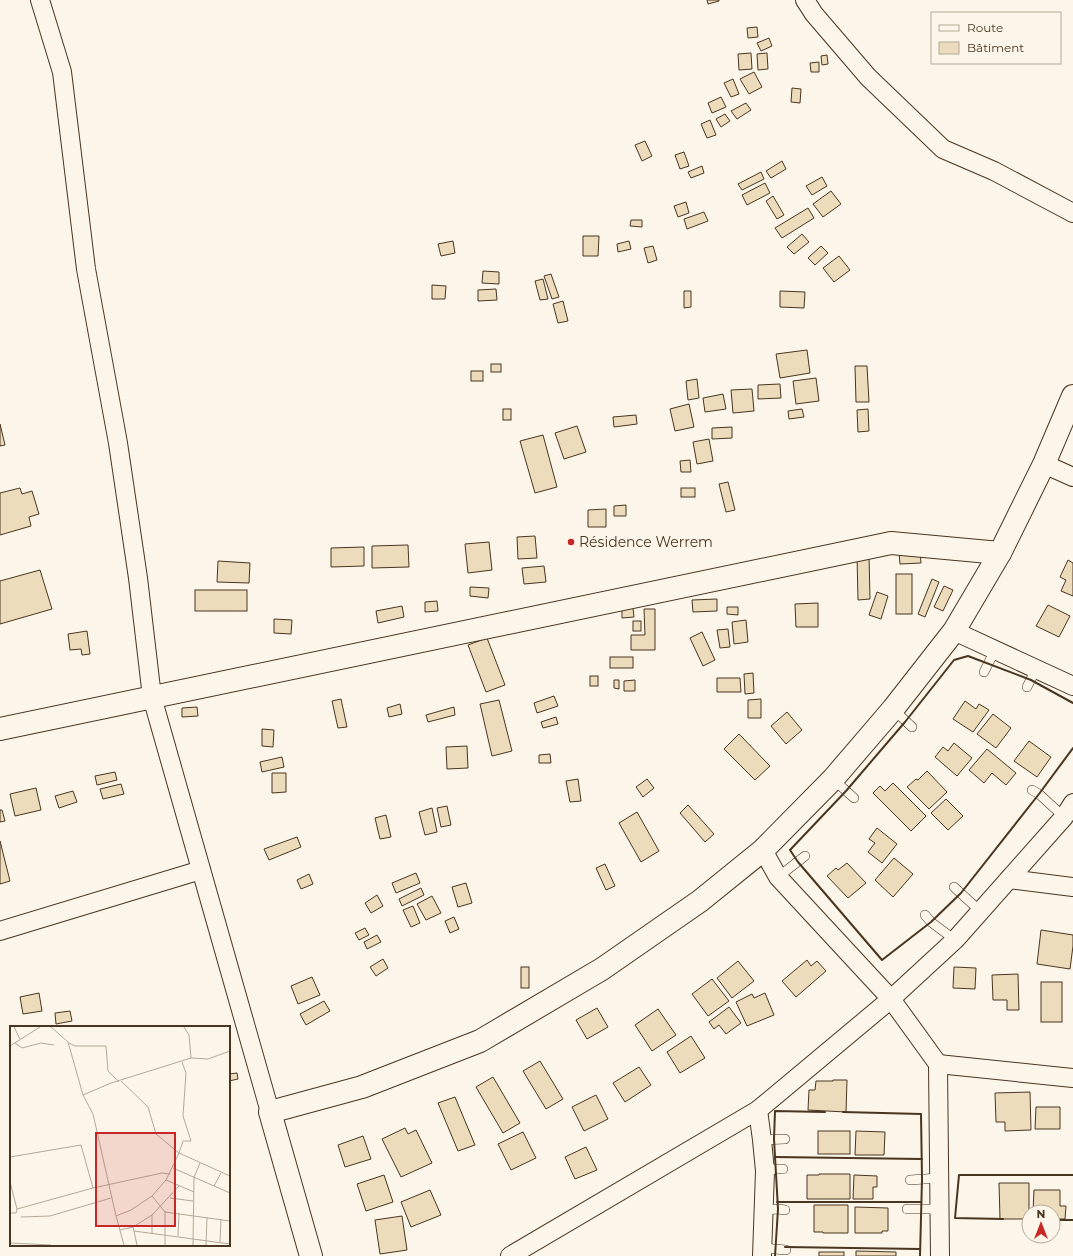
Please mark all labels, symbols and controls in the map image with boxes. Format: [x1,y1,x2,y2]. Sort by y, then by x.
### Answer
legend [931,12,1061,64]
text: Route [967,20,1003,35]
text: Bâtiment [967,40,1024,55]
place label: Résidence Werrem [579,533,713,551]
marker: Résidence Werrem [566,537,576,547]
inset map [10,1026,230,1246]
north arrow [1021,1204,1061,1244]
text: N [1037,1207,1045,1221]

